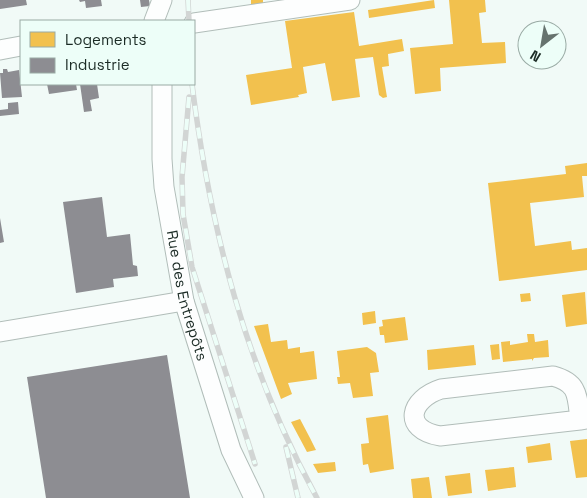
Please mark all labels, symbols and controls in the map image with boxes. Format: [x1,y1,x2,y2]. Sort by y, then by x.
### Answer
legend [20,20,195,85]
north arrow [517,20,567,70]
text: Logements [65,30,147,49]
text: N [527,46,544,66]
text: Industrie [65,55,130,74]
street label: Rue des Entrepôts [163,229,212,363]

